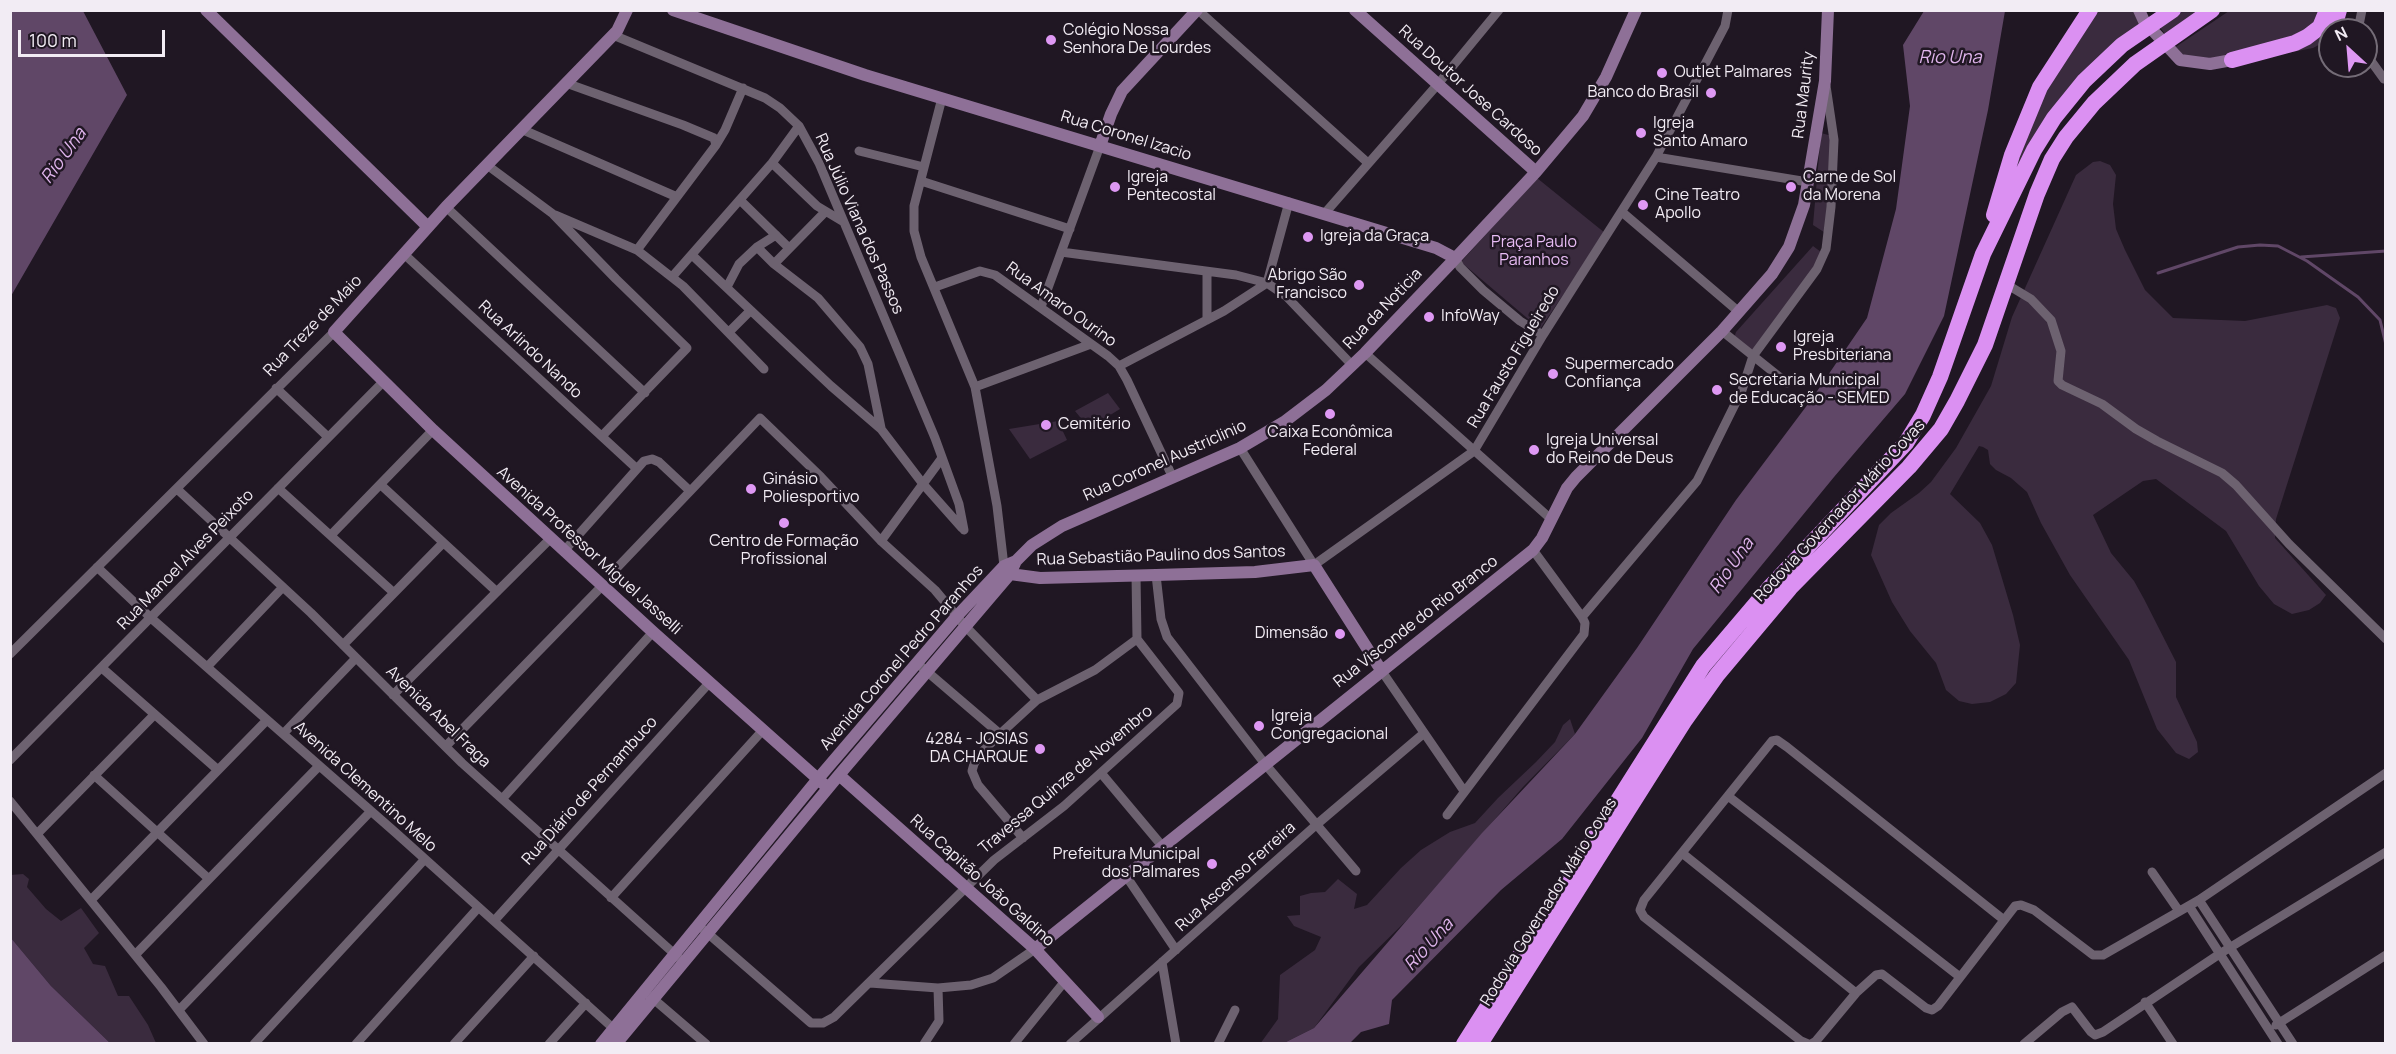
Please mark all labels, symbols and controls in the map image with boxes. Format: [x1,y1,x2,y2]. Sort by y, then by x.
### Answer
scale bar [21,18,168,56]
north arrow [2318,18,2378,78]
place label: Colégio Nossa Senhora De Lourdes [1063,21,1211,59]
text: N [2331,21,2351,46]
street label: Rua Doutor Jose Cardoso [1394,22,1546,160]
text: 100 m [29,28,77,52]
marker: Colégio Nossa Senhora De Lourdes [1044,33,1058,47]
water label: Rio Una [1918,47,1982,69]
street label: Rua Maurity [1789,50,1819,140]
place label: Outlet Palmares [1674,63,1792,83]
marker: Outlet Palmares [1655,66,1669,80]
place label: Banco do Brasil [1587,83,1699,103]
marker: Banco do Brasil [1704,86,1718,100]
street label: Rua Coronel Izacio [1058,107,1194,165]
place label: Igreja Santo Amaro [1653,114,1748,152]
water label: Rio Una [37,124,91,188]
marker: Igreja Santo Amaro [1634,126,1648,140]
street label: Rua Júlio Viana dos Passos [810,131,908,317]
place label: Igreja Pentecostal [1127,168,1216,206]
place label: Carne de Sol da Morena [1803,168,1896,206]
marker: Igreja Pentecostal [1108,180,1122,194]
marker: Carne de Sol da Morena [1784,180,1798,194]
place label: Cine Teatro Apollo [1655,186,1740,224]
marker: Cine Teatro Apollo [1636,198,1650,212]
place label: Igreja da Graça [1320,227,1429,247]
marker: Igreja da Graça [1301,230,1315,244]
park label: Praça Paulo Paranhos [1491,233,1577,271]
street label: Rua Amaro Ourino [1002,258,1120,352]
street label: Rua da Noticia [1340,265,1426,353]
place label: Abrigo São Francisco [1268,266,1347,304]
street label: Rua Treze de Maio [260,271,366,381]
marker: Abrigo São Francisco [1352,278,1366,292]
street label: Rua Fausto Figueiredo [1464,282,1564,432]
street label: Rua Arlindo Nando [474,297,586,403]
place label: InfoWay [1441,307,1500,327]
marker: InfoWay [1422,310,1436,324]
place label: Igreja Presbiteriana [1793,328,1891,366]
marker: Igreja Presbiteriana [1774,340,1788,354]
place label: Supermercado Confiança [1565,355,1674,393]
marker: Supermercado Confiança [1546,367,1560,381]
place label: Secretaria Municipal de Educação - SEMED [1729,371,1889,409]
marker: Secretaria Municipal de Educação - SEMED [1710,383,1724,397]
marker: Caixa Econômica Federal [1323,407,1337,421]
place label: Cemitério [1058,415,1131,435]
street label: Rua Coronel Austriclinio [1081,416,1249,506]
street label: Rodovia Governador Mário Covas [1751,416,1929,606]
marker: Cemitério [1039,418,1053,432]
place label: Caixa Econômica Federal [1267,423,1393,461]
place label: Igreja Universal do Reino de Deus [1546,431,1673,469]
marker: Igreja Universal do Reino de Deus [1527,443,1541,457]
street label: Avenida Professor Miguel Jasselli [493,463,685,639]
place label: Ginásio Poliesportivo [763,470,859,508]
marker: Ginásio Poliesportivo [744,482,758,496]
street label: Rua Manoel Alves Peixoto [114,486,258,634]
marker: Centro de Formação Profissional [777,516,791,530]
place label: Centro de Formação Profissional [709,532,859,570]
water label: Rio Una [1705,534,1759,598]
street label: Rua Sebastião Paulino dos Santos [1036,542,1286,570]
street label: Rua Visconde do Rio Branco [1330,552,1502,692]
street label: Avenida Coronel Pedro Paranhos [816,562,988,754]
place label: Dimensão [1255,624,1328,644]
marker: Dimensão [1333,627,1347,641]
street label: Avenida Abel Fraga [382,662,494,772]
street label: Travessa Quinze de Novembro [975,702,1157,858]
place label: Igreja Congregacional [1271,707,1388,745]
street label: Rua Diário de Pernambuco [518,713,662,869]
street label: Avenida Clementino Melo [289,718,441,856]
marker: Igreja Congregacional [1252,719,1266,733]
place label: 4284 - JOSIAS DA CHARQUE [925,730,1028,768]
marker: 4284 - JOSIAS DA CHARQUE [1033,742,1047,756]
street label: Rodovia Governador Mário Covas [1477,794,1621,1010]
street label: Rua Capitão João Galdino [906,811,1058,951]
street label: Rua Ascenso Ferreira [1172,818,1300,936]
place label: Prefeitura Municipal dos Palmares [1053,845,1200,883]
marker: Prefeitura Municipal dos Palmares [1205,857,1219,871]
water label: Rio Una [1400,914,1458,976]

